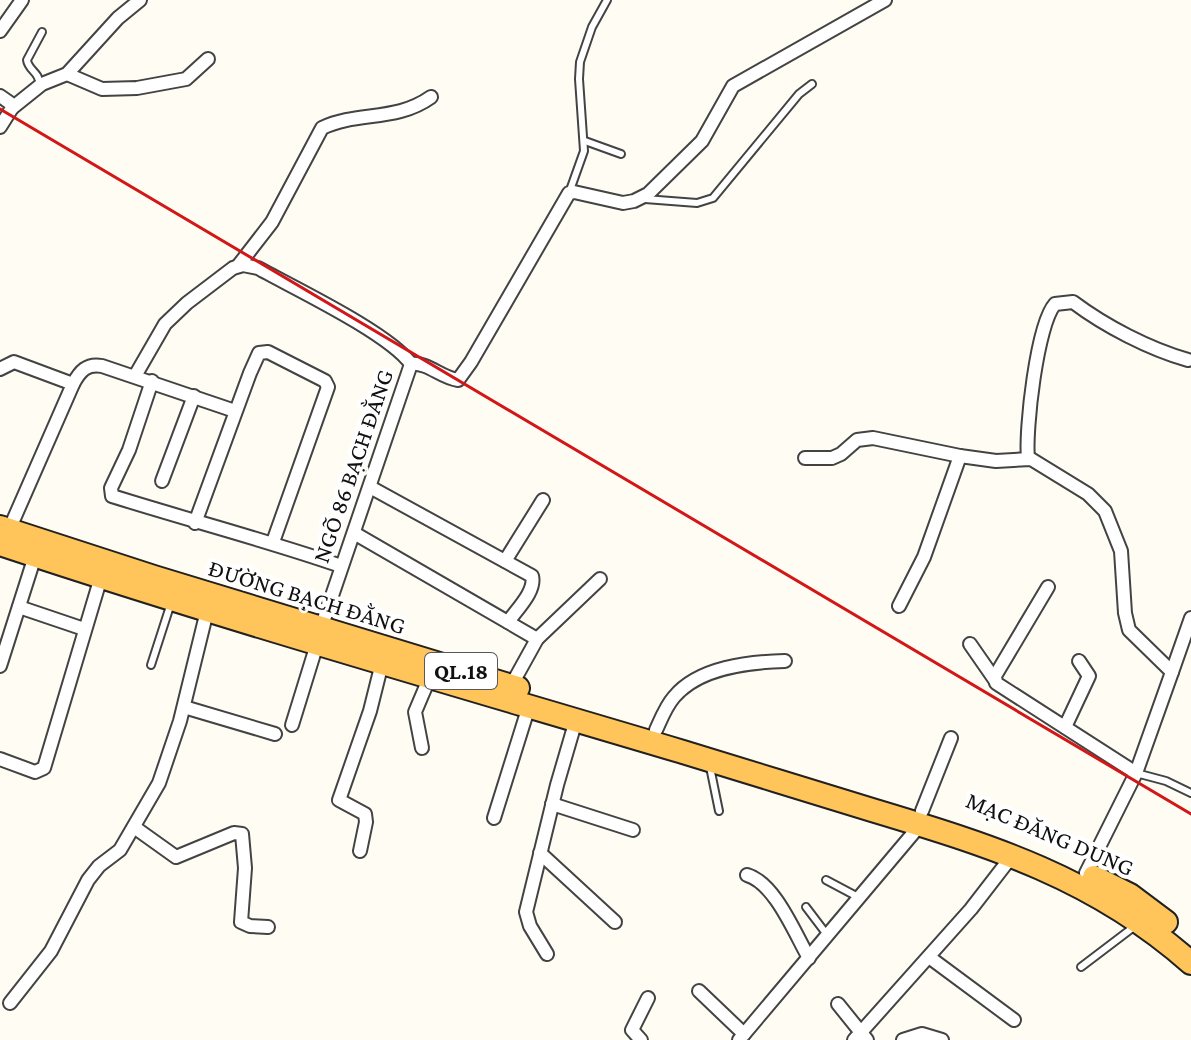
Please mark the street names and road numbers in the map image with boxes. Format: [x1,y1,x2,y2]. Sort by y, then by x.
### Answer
street label: NGÕ 86 BẠCH ĐẰNG [307,366,398,566]
street label: ĐƯỜNG BẠCH ĐẰNG [205,554,409,639]
road number: QL.18 [425,653,497,689]
street label: MẠC ĐĂNG DUNG [962,786,1138,881]

